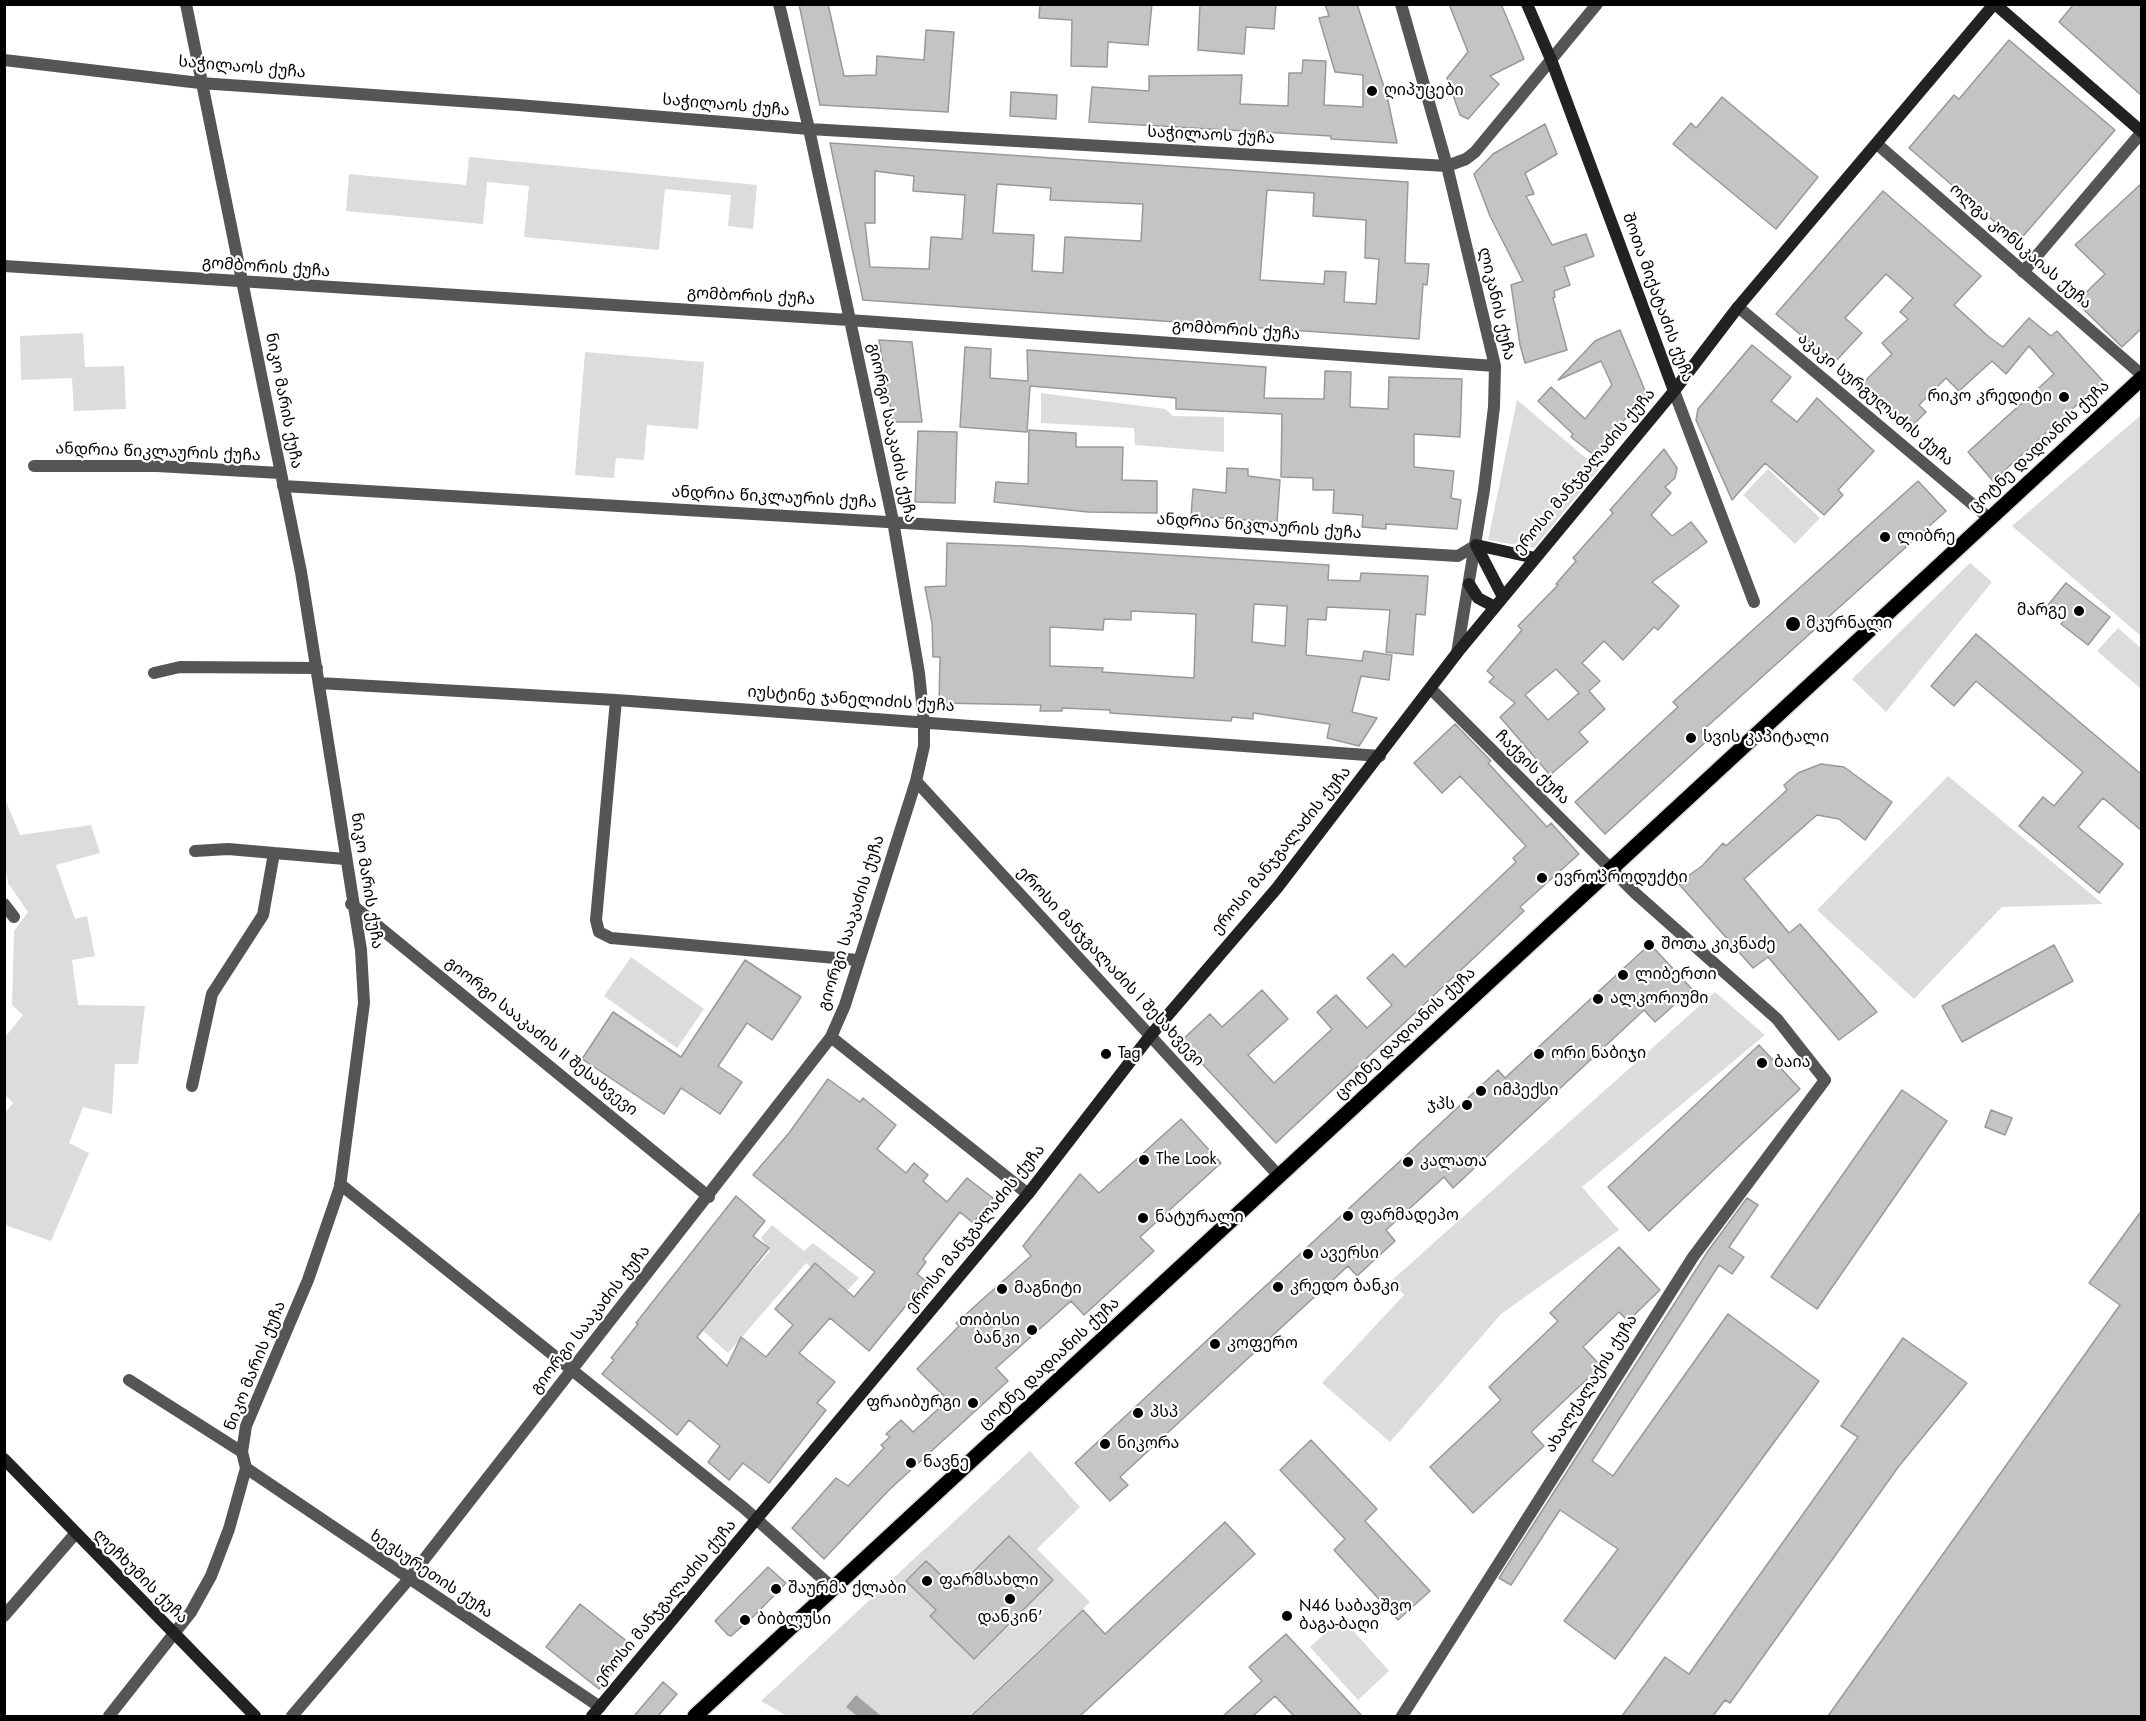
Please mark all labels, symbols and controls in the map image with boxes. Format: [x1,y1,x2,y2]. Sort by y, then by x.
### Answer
street label: საჭილაოს ქუჩა [178,53,306,83]
place label: ღიპუცები [1384,81,1464,101]
marker: ღიპუცები [1365,84,1379,98]
street label: საჭილაოს ქუჩა [662,91,790,121]
street label: საჭილაოს ქუჩა [1147,123,1275,149]
street label: ოლგა კონსკაიას ქუჩა [1945,180,2095,314]
street label: შოთა მიქატაძის ქუჩა [1617,211,1697,385]
street label: ლიკანის ქუჩა [1474,246,1518,362]
street label: გომბორის ქუჩა [201,254,331,282]
street label: გომბორის ქუჩა [686,284,816,310]
street label: გომბორის ქუჩა [1171,317,1301,345]
street label: აკაკი სურგულაძის ქუჩა [1793,329,1957,471]
street label: ნიკო მარის ქუჩა [260,331,306,471]
street label: გიორგი სააკაძის ქუჩა [863,342,919,524]
street label: ცოტნე დადიანის ქუჩა [1966,377,2114,517]
street label: ეროსი მანჯგალაძის ქუჩა [1510,385,1660,559]
place label: რიკო კრედიტი [1927,387,2052,407]
marker: რიკო კრედიტი [2057,390,2071,404]
street label: ანდრია წიკლაურის ქუჩა [55,440,261,466]
street label: ანდრია წიკლაურის ქუჩა [671,483,877,513]
street label: ანდრია წიკლაურის ქუჩა [1156,510,1362,544]
place label: ლიბრე [1897,527,1955,547]
marker: ლიბრე [1878,530,1892,544]
place label: მარგე [2017,601,2067,621]
marker: მარგე [2072,604,2086,618]
place label: მკურნალი [1806,614,1892,634]
marker: მკურნალი [1784,615,1802,633]
street label: იუსტინე ჯანელიძის ქუჩა [747,683,955,717]
street label: ჩაქვის ქუჩა [1491,727,1573,809]
place label: სვის კაპიტალი [1703,728,1829,748]
marker: სვის კაპიტალი [1684,731,1698,745]
street label: ეროსი მანჯგალაძის ქუჩა [1208,763,1356,939]
street label: ნიკო მარის ქუჩა [346,811,386,951]
street label: გიორგი სააკაძის ქუჩა [815,833,889,1013]
street label: ეროსი მანჯგალაძის I შესახვევი [1012,863,1208,1071]
place label: ევროპროდუქტი [1554,868,1688,888]
marker: ევროპროდუქტი [1535,871,1549,885]
place label: შოთა კიკნაძე [1661,935,1776,955]
marker: შოთა კიკნაძე [1642,938,1656,952]
street label: გიორგი სააკაძის II შესახვევი [441,953,641,1121]
street label: ცოტნე დადიანის ქუჩა [1332,964,1480,1104]
place label: ლიბერთი [1635,965,1717,985]
marker: ლიბერთი [1616,968,1630,982]
place label: ალკორიუმი [1610,989,1709,1009]
marker: ალკორიუმი [1591,992,1605,1006]
place label: Tag [1118,1044,1141,1064]
place label: ორი ნაბიჯი [1551,1044,1646,1064]
marker: Tag [1099,1047,1113,1061]
marker: ორი ნაბიჯი [1532,1047,1546,1061]
place label: ბაია [1774,1053,1810,1073]
marker: ბაია [1755,1056,1769,1070]
place label: იმპექსი [1493,1081,1558,1101]
marker: იმპექსი [1474,1084,1488,1098]
place label: ჯპს [1427,1095,1455,1115]
marker: ჯპს [1460,1098,1474,1112]
street label: ეროსი მანჯგალაძის ქუჩა [902,1141,1050,1317]
place label: The Look [1156,1150,1217,1170]
place label: კალათა [1420,1152,1487,1172]
marker: The Look [1137,1153,1151,1167]
marker: კალათა [1401,1155,1415,1169]
place label: ფარმადეპო [1360,1206,1459,1226]
place label: ნატურალი [1155,1208,1244,1228]
marker: ფარმადეპო [1341,1209,1355,1223]
marker: ნატურალი [1136,1211,1150,1225]
street label: გიორგი სააკაძის ქუჩა [527,1242,655,1398]
place label: ავერსი [1320,1244,1379,1264]
marker: ავერსი [1301,1247,1315,1261]
place label: კრედო ბანკი [1290,1277,1399,1297]
place label: მაგნიტი [1014,1279,1082,1299]
marker: კრედო ბანკი [1271,1280,1285,1294]
marker: მაგნიტი [995,1282,1009,1296]
street label: ცოტნე დადიანის ქუჩა [976,1294,1124,1434]
street label: ნიკო მარის ქუჩა [221,1298,291,1434]
place label: თიბისი ბანკი [959,1311,1020,1349]
street label: ახალქალაქის ქუჩა [1542,1311,1642,1457]
marker: თიბისი ბანკი [1025,1323,1039,1337]
place label: კოფერო [1227,1334,1298,1354]
marker: კოფერო [1208,1337,1222,1351]
place label: ფრაიბურგი [866,1393,961,1413]
marker: ფრაიბურგი [966,1396,980,1410]
place label: პსპ [1150,1403,1178,1423]
marker: პსპ [1131,1406,1145,1420]
place label: ნიკორა [1117,1434,1179,1454]
marker: ნიკორა [1098,1437,1112,1451]
place label: ნავნე [923,1453,969,1473]
marker: ნავნე [904,1456,918,1470]
street label: ეროსი მანჯგალაძის ქუჩა [591,1516,741,1690]
street label: ლეჩხუმის ქუჩა [89,1526,191,1628]
street label: ხევსურეთის ქუჩა [366,1527,496,1623]
place label: ფარმსახლი [939,1571,1038,1591]
marker: ფარმსახლი [920,1574,934,1588]
place label: შაურმა ქლაბი [788,1579,906,1599]
marker: შაურმა ქლაბი [769,1582,783,1596]
marker: დანკინ' [1003,1592,1017,1606]
place label: N46 საბავშვო ბაგა-ბაღი [1299,1597,1412,1635]
place label: დანკინ' [977,1608,1043,1628]
marker: N46 საბავშვო ბაგა-ბაღი [1280,1609,1294,1623]
place label: ბიბლუსი [757,1610,831,1630]
marker: ბიბლუსი [738,1613,752,1627]

